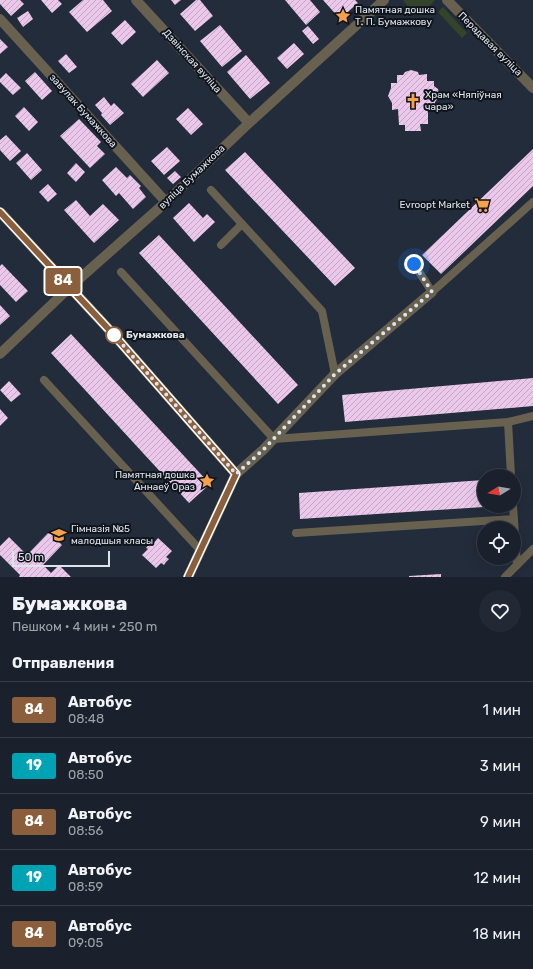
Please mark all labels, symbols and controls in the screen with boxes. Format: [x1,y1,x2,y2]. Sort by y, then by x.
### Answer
place label: Памятная дошка Т. П. Бумажкову [355,4,435,28]
place icon: Памятная дошка Т. П. Бумажкову [334,7,352,25]
street label: Перадавая вуліца [456,10,524,78]
street label: Дзвінская вуліца [160,27,224,95]
street label: завулак Бумажкова [47,72,119,150]
place label: Храм «Няпіўная чара» [425,89,502,113]
church icon: Храм «Няпіўная чара» [404,92,422,110]
street label: вуліца Бумажкова [156,142,228,212]
supermarket icon: Evroopt Market [473,196,491,214]
place label: Evroopt Market [399,199,470,211]
your location [404,254,424,274]
line badge: 84 [45,268,81,294]
text: 84 [53,272,73,289]
marker: Бумажкова [105,326,123,344]
place label: Бумажкова [126,329,185,341]
place label: Памятная дошка Аннаеў Ораз [115,469,195,493]
north arrow [477,469,521,513]
map controls [477,469,521,565]
place icon: Памятная дошка Аннаеў Ораз [198,472,216,490]
button: locate [477,521,521,565]
place label: Гімназія №5 малодшыя класы [71,523,153,547]
school or university icon: Гімназія №5 малодшыя класы [50,526,68,544]
scale bar [12,549,110,568]
text: 50 m [18,551,44,564]
button: heart [479,590,521,632]
text: Бумажкова [12,592,127,615]
text: Пешком · 4 мин · 250 m [12,619,157,634]
text: Отправления [12,654,114,672]
text: Автобус [68,693,132,711]
text: 84 [24,701,44,718]
text: 1 мин [482,701,521,719]
text: 08:48 [68,711,104,726]
text: Автобус [68,749,132,767]
text: 19 [26,757,42,774]
text: 3 мин [480,757,521,775]
text: 08:50 [68,767,104,782]
text: Автобус [68,805,132,823]
text: 84 [24,813,44,830]
text: 9 мин [480,813,521,831]
text: 08:56 [68,823,103,838]
text: Автобус [68,861,132,879]
text: 19 [26,869,42,886]
text: 12 мин [474,869,521,887]
text: 08:59 [68,879,103,894]
text: Автобус [68,917,132,935]
text: 84 [24,925,44,942]
text: 18 мин [473,925,521,943]
text: 09:05 [68,935,103,950]

